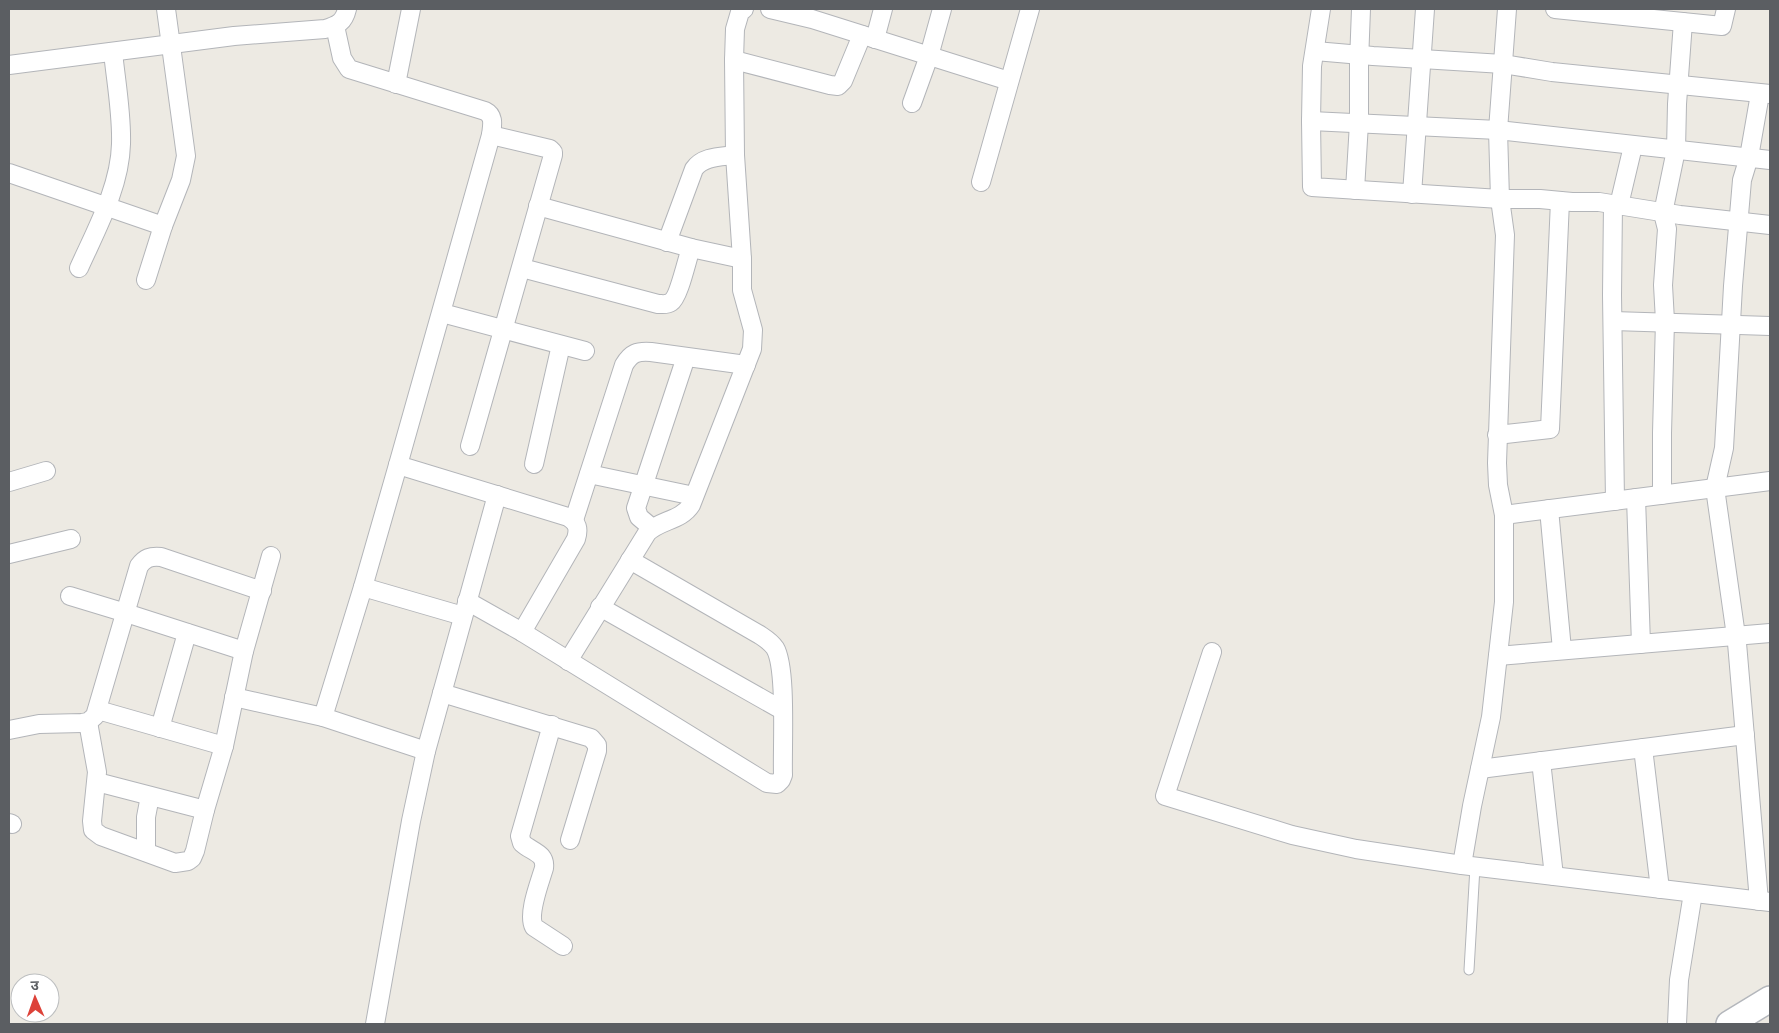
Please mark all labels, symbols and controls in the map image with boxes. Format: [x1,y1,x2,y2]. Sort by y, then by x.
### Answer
north arrow [10,973,60,1023]
text: उ [30,976,40,993]

